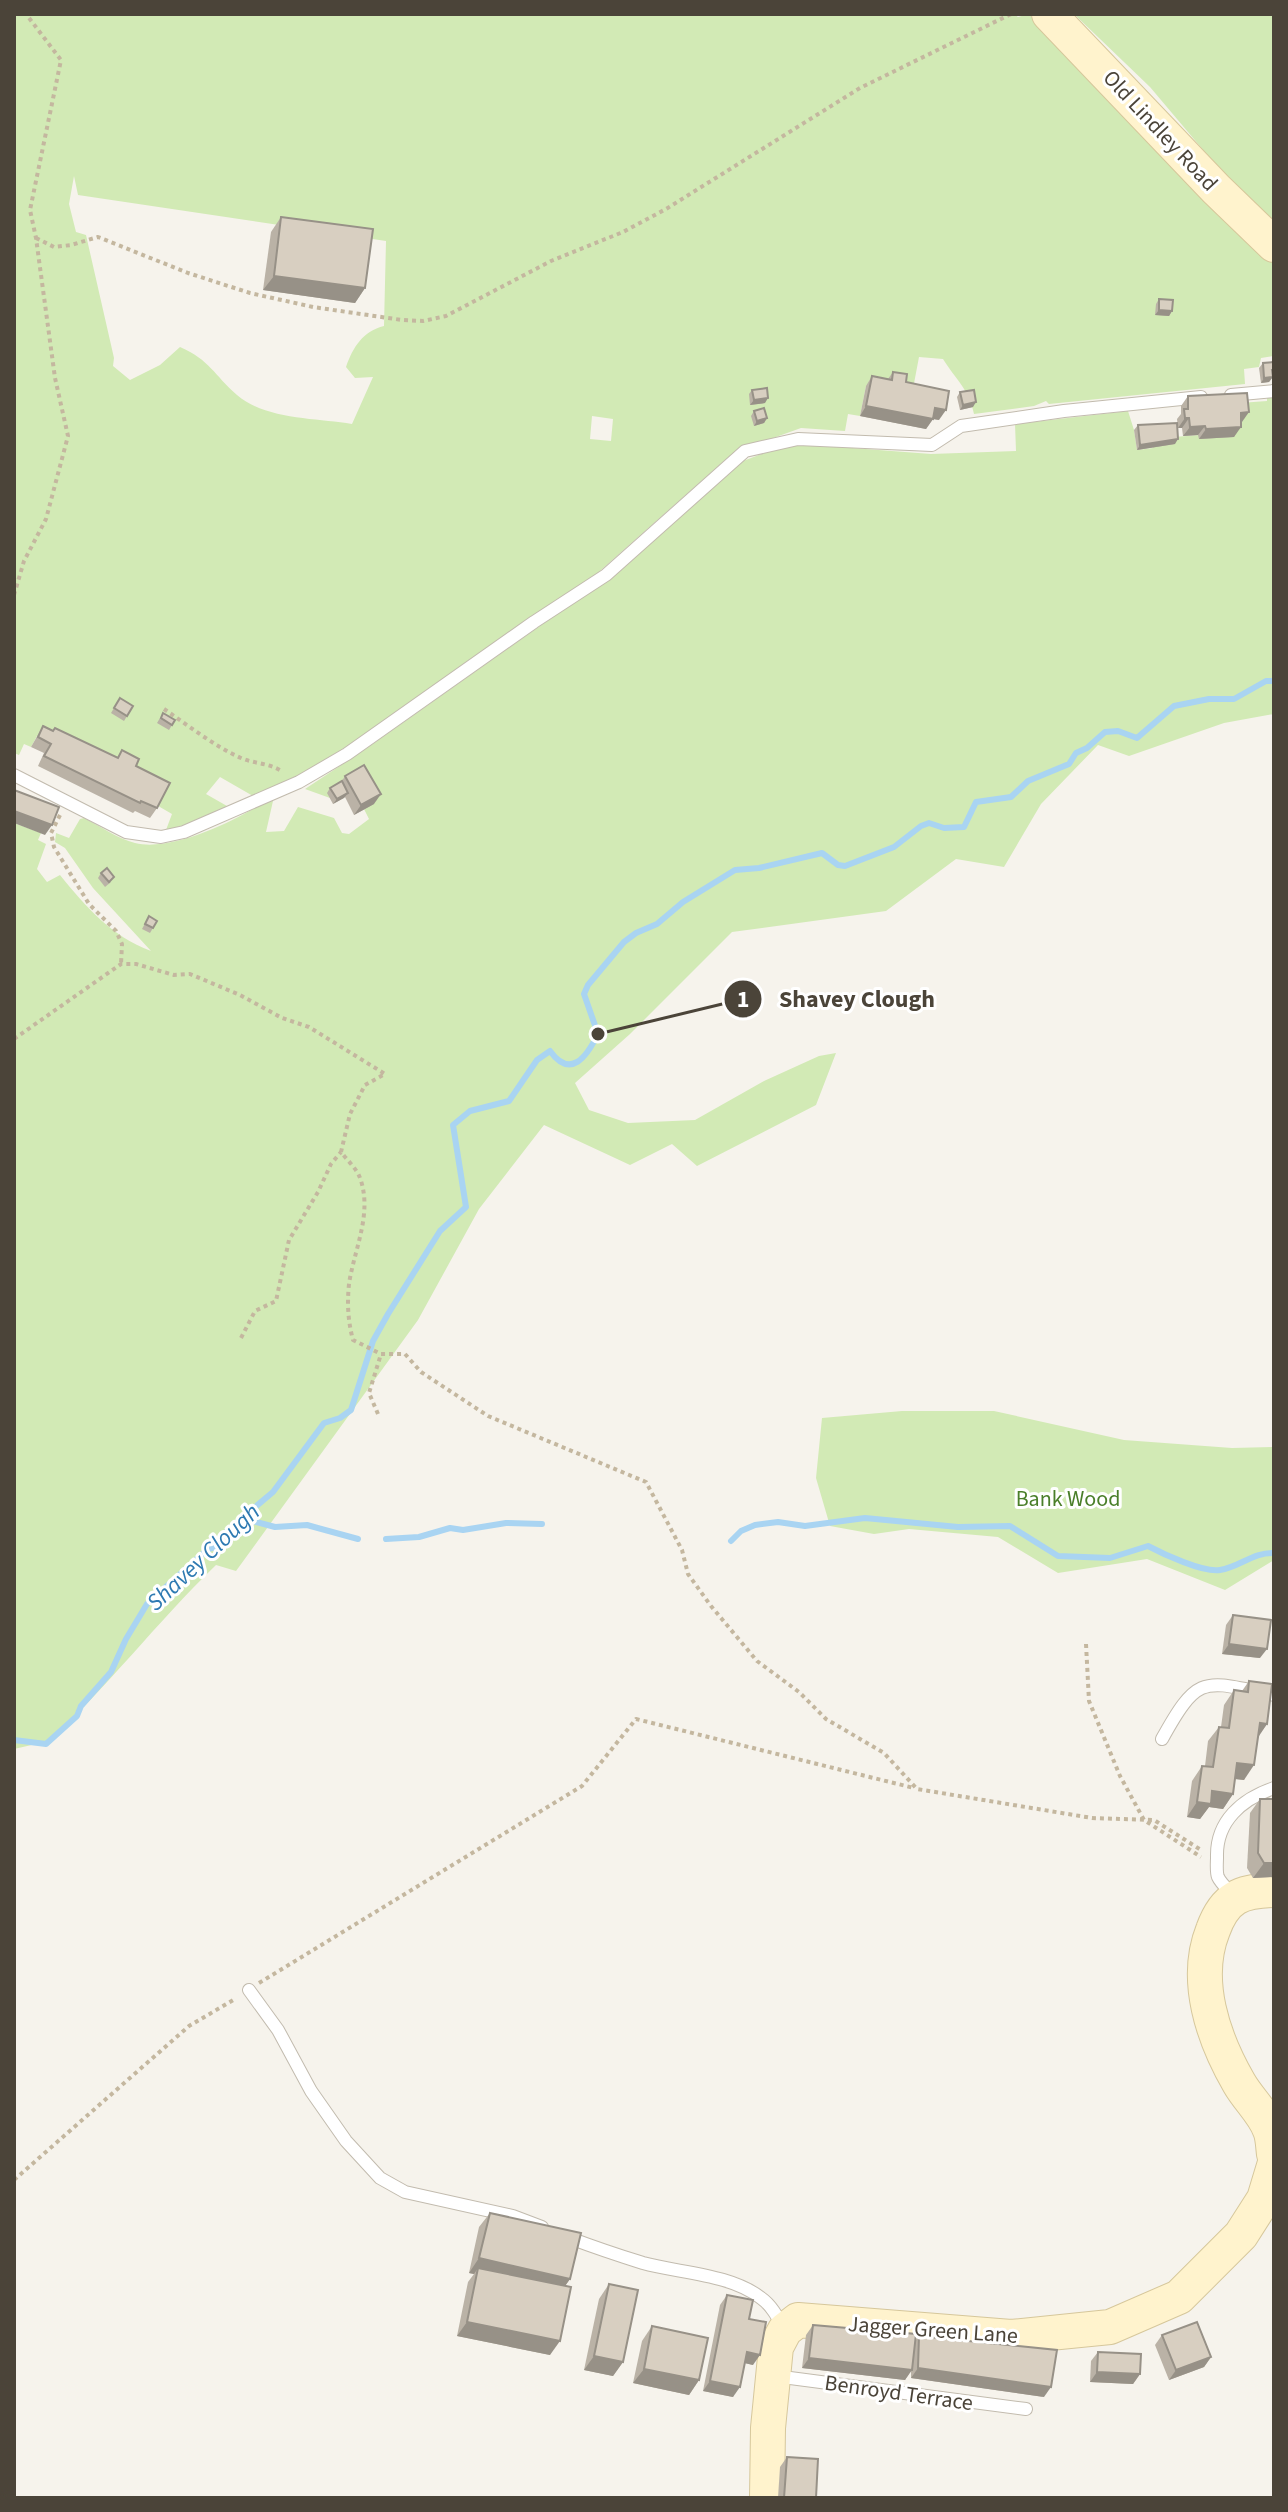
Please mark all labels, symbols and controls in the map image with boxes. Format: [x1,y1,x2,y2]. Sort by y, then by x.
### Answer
street label: Old Lindley Road [1095,63,1225,199]
callout: Shavey Clough [723,975,951,1023]
text: 1 [737,982,749,1017]
text: Shavey Clough [779,982,935,1017]
park label: Bank Wood [1016,1483,1120,1515]
water label: Shavey Clough [139,1495,268,1619]
street label: Jagger Green Lane [847,2308,1019,2352]
street label: Benroyd Terrace [823,2367,975,2419]

